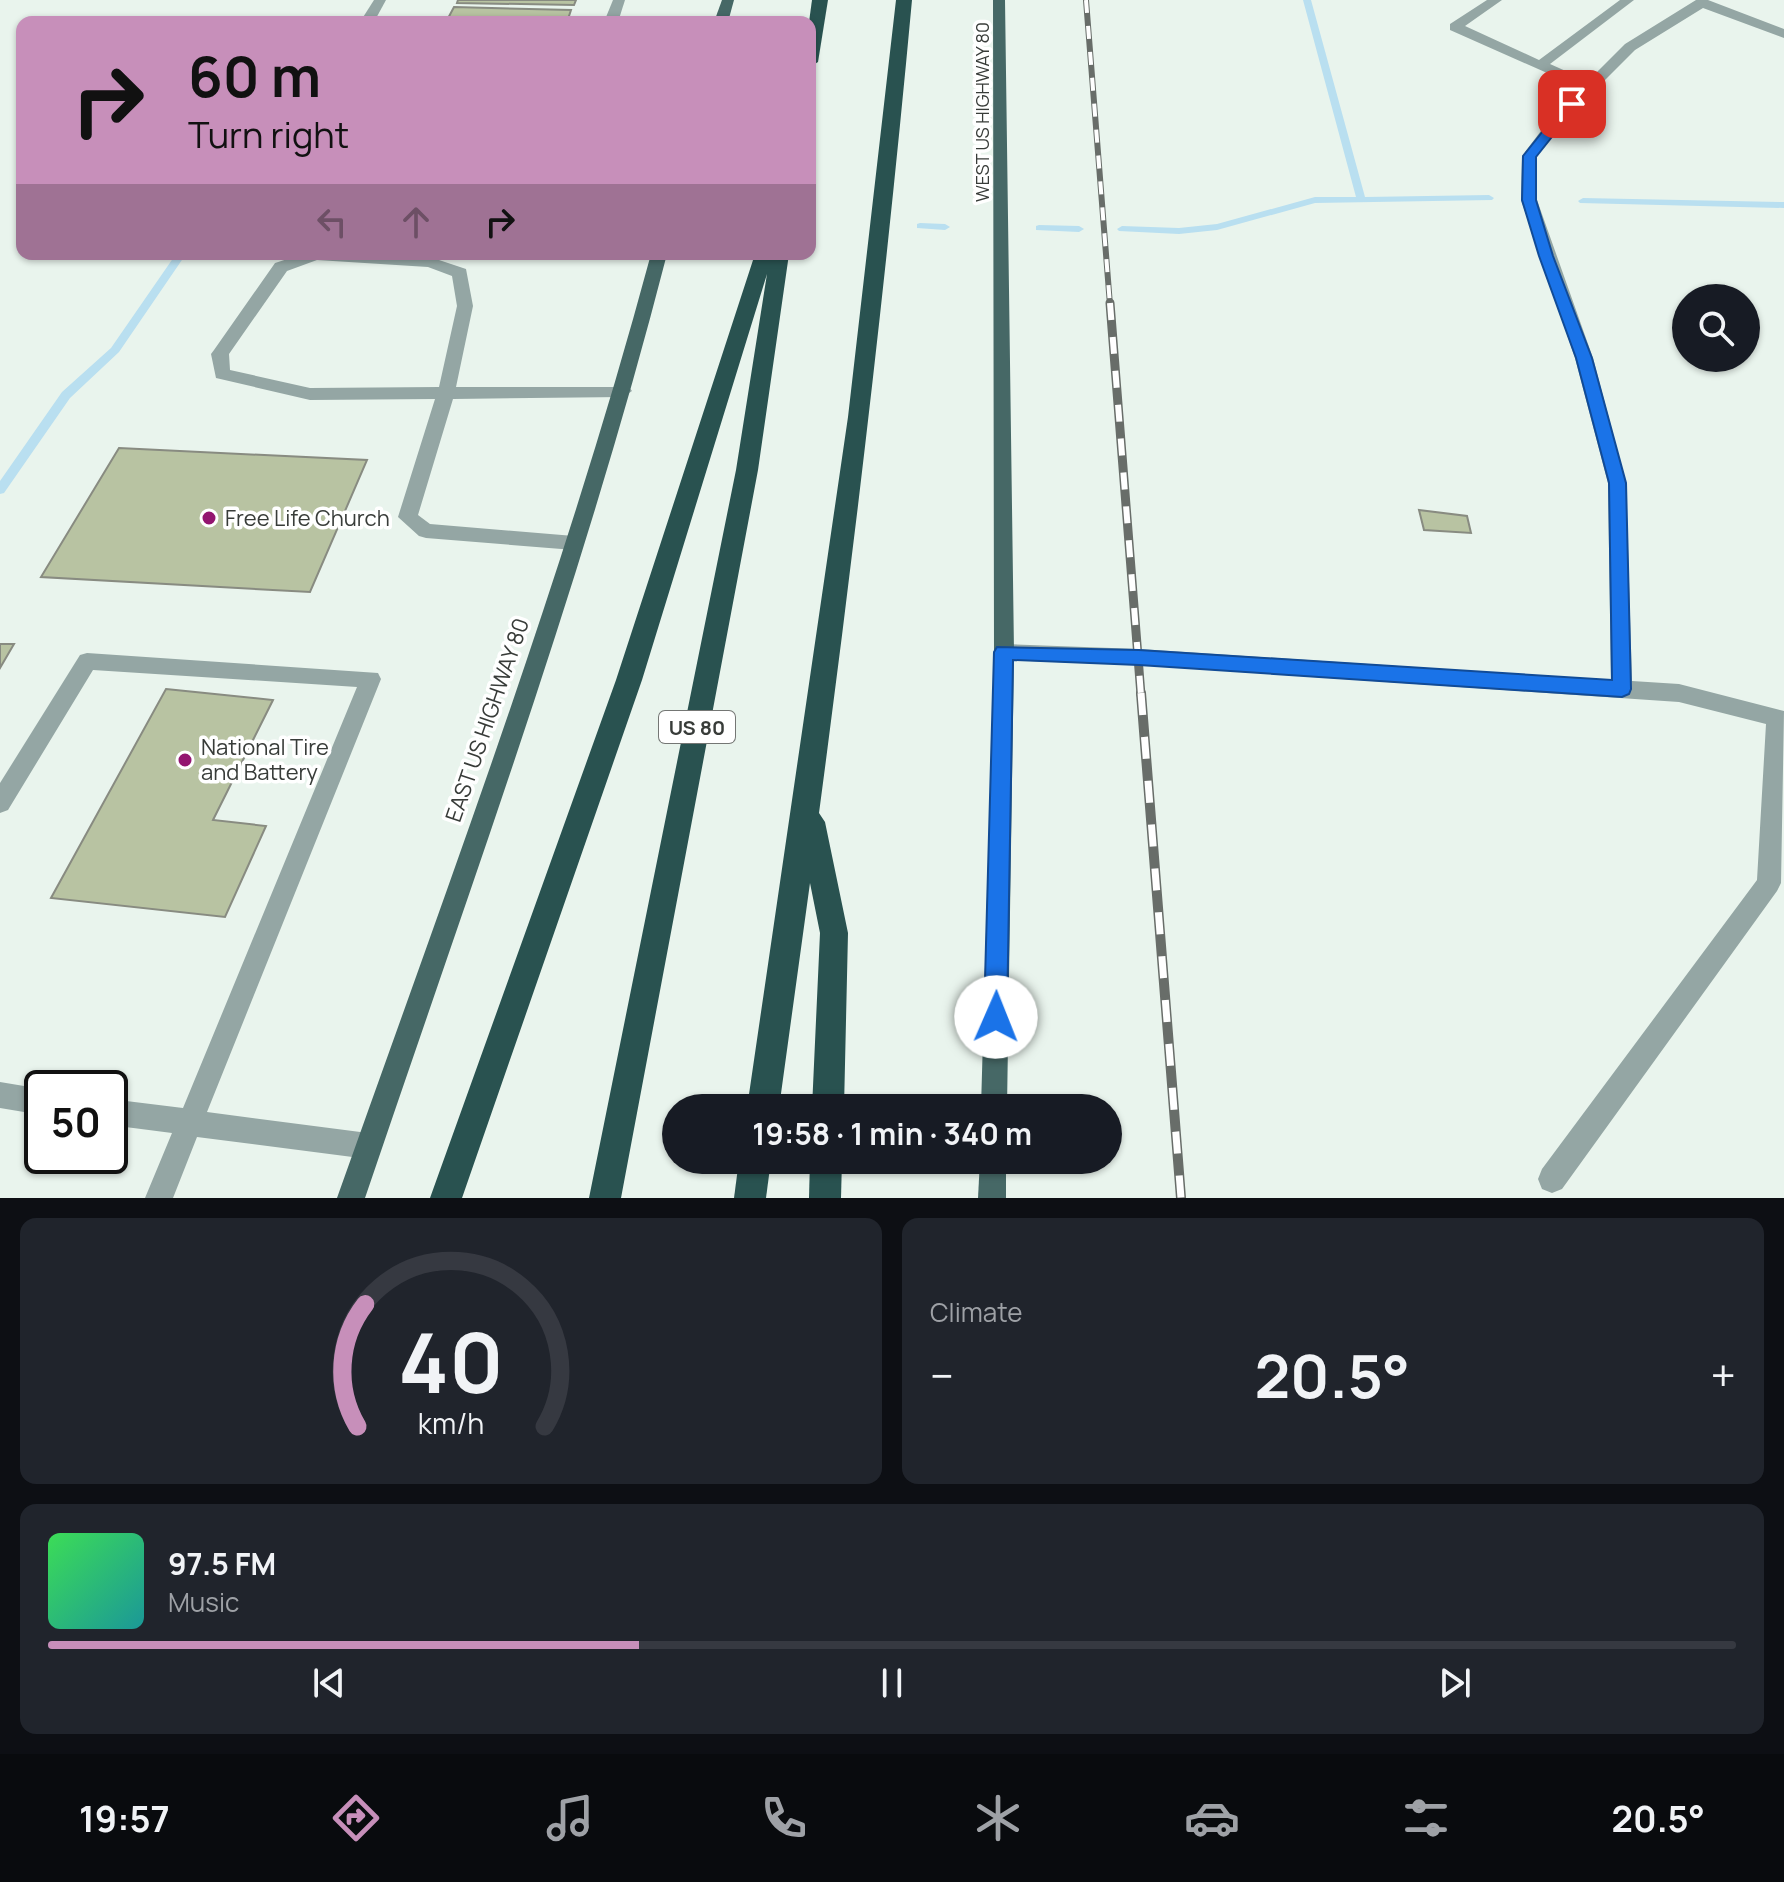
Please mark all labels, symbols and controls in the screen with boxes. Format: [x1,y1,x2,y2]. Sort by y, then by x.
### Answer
street label: WEST US HIGHWAY 80 [970,22,994,202]
text: 60 m [188,37,321,114]
icon: right [56,48,160,152]
pin [1538,70,1606,138]
icon: arrive [1550,82,1594,126]
text: Turn right [188,110,349,159]
icon: left [310,200,354,244]
icon: ahead [394,200,438,244]
icon: right [478,200,522,244]
map controls [1672,284,1760,372]
button: search [1672,284,1760,372]
place label: Free Life Church [225,503,390,533]
marker: Free Life Church [200,509,218,527]
street label: EAST US HIGHWAY 80 [438,614,536,826]
road number: US 80 [659,711,735,743]
place label: National Tire and Battery [201,732,329,787]
marker: National Tire and Battery [176,751,194,769]
position arrow [954,975,1038,1059]
speed limit sign: 50 [24,1070,128,1174]
text: 19:58 · 1 min · 340 m [752,1113,1032,1154]
text: Climate [930,1294,1022,1330]
text: 40 [398,1304,504,1418]
text: 20.5° [1254,1334,1410,1416]
text: − [930,1345,954,1405]
text: + [1711,1345,1736,1405]
text: km/h [418,1404,484,1443]
text: 97.5 FM [168,1543,276,1584]
text: Music [168,1584,239,1620]
icon: previous [307,1661,351,1705]
icon: pause [870,1661,914,1705]
icon: next [1433,1661,1477,1705]
icon: directions [328,1790,384,1846]
icon: music [542,1790,598,1846]
icon: phone [756,1790,812,1846]
icon: climate [970,1790,1026,1846]
icon: car [1184,1790,1240,1846]
icon: filters [1398,1790,1454,1846]
text: 19:57 [79,1794,170,1843]
text: 20.5° [1612,1794,1705,1843]

